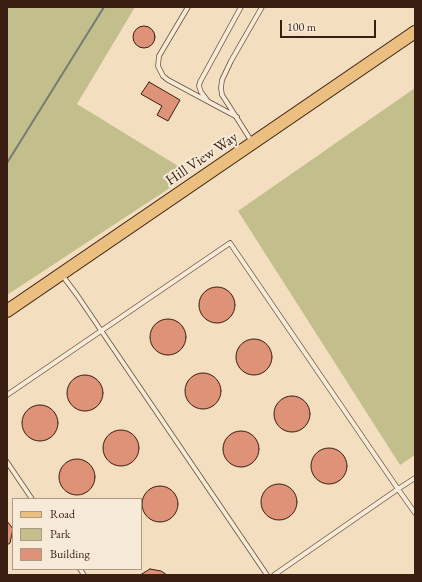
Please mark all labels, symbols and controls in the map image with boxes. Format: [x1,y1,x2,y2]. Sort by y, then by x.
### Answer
scale bar [282,12,378,38]
text: 100 m [287,19,316,35]
street label: Hill View Way [162,128,242,190]
legend [12,498,142,570]
text: Road [50,506,75,522]
text: Park [50,526,70,542]
text: Building [50,546,90,562]

